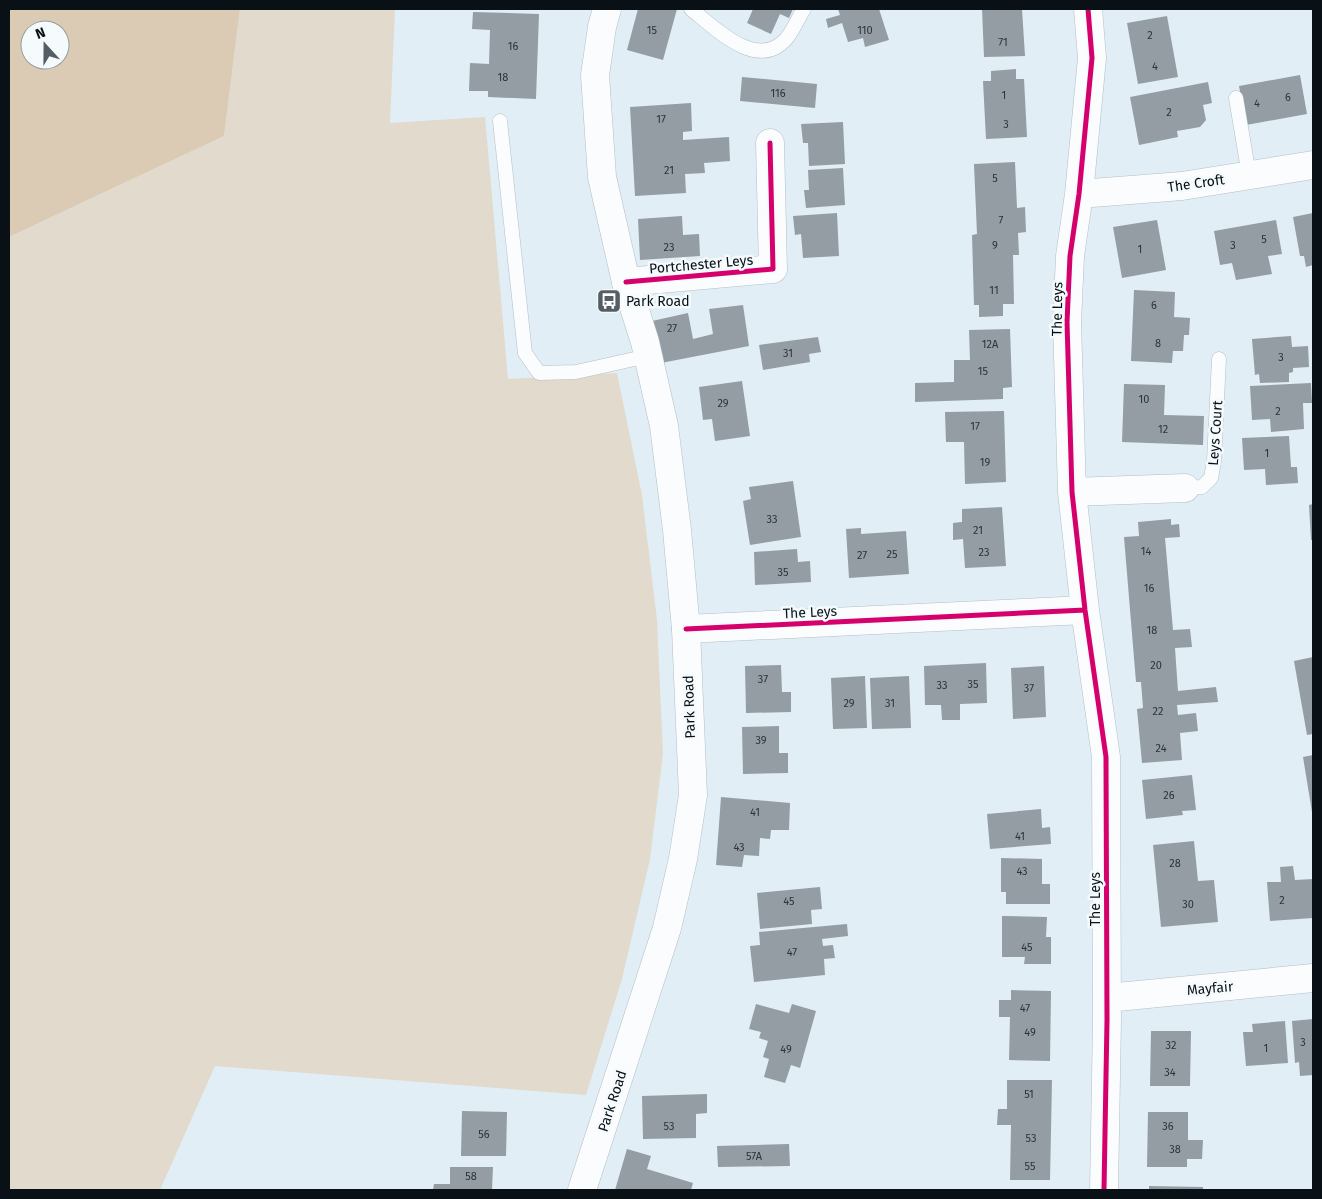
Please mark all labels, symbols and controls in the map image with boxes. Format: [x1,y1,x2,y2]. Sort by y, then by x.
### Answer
north arrow [20,20,70,70]
text: N [33,24,48,43]
house number: 15 [647,24,658,37]
house number: 110 [857,24,873,37]
house number: 2 [1147,29,1153,42]
house number: 71 [998,36,1008,49]
house number: 16 [508,40,518,53]
house number: 4 [1152,60,1158,73]
house number: 18 [498,71,508,84]
house number: 116 [770,87,786,100]
house number: 1 [1002,89,1006,102]
house number: 6 [1285,91,1291,104]
house number: 4 [1254,97,1260,110]
house number: 2 [1166,106,1172,119]
house number: 17 [656,113,666,126]
house number: 3 [1003,118,1009,131]
house number: 21 [664,164,674,177]
street label: The Croft [1167,171,1227,196]
house number: 5 [992,172,998,185]
house number: 7 [999,214,1004,227]
house number: 5 [1261,233,1267,246]
house number: 9 [992,239,998,252]
house number: 3 [1230,239,1236,252]
house number: 23 [664,241,674,254]
house number: 1 [1138,243,1142,256]
street label: Portchester Leys [648,251,754,278]
street label: The Leys [1049,281,1066,336]
house number: 11 [989,284,999,297]
bus stop icon: Park Road [596,288,622,314]
place label: Park Road [626,293,690,310]
house number: 6 [1151,299,1157,312]
house number: 27 [667,322,677,335]
house number: 8 [1155,337,1161,350]
house number: 12A [982,338,999,351]
house number: 31 [783,347,793,360]
house number: 3 [1278,351,1284,364]
house number: 15 [978,365,989,378]
house number: 10 [1139,393,1149,406]
house number: 29 [717,397,729,410]
street label: Leys Court [1205,399,1226,466]
house number: 2 [1275,405,1281,418]
house number: 17 [970,420,980,433]
house number: 12 [1158,423,1168,436]
house number: 1 [1265,447,1269,460]
house number: 19 [980,456,990,469]
house number: 33 [767,513,777,526]
house number: 21 [973,524,983,537]
house number: 14 [1141,545,1151,558]
house number: 23 [979,546,989,559]
house number: 25 [887,548,898,561]
house number: 27 [857,549,867,562]
house number: 35 [778,566,789,579]
house number: 16 [1144,582,1154,595]
street label: The Leys [782,603,838,622]
house number: 18 [1147,624,1157,637]
house number: 20 [1150,659,1162,672]
house number: 37 [758,673,768,686]
street label: Park Road [680,675,699,739]
house number: 35 [968,678,979,691]
house number: 33 [937,679,947,692]
house number: 37 [1024,682,1034,695]
house number: 29 [843,697,855,710]
house number: 31 [885,697,895,710]
house number: 22 [1153,705,1163,718]
house number: 39 [755,734,767,747]
house number: 24 [1156,742,1167,755]
house number: 26 [1163,789,1175,802]
house number: 41 [750,806,760,819]
house number: 41 [1015,830,1025,843]
house number: 43 [733,841,745,854]
house number: 28 [1169,857,1181,870]
house number: 43 [1016,865,1028,878]
street label: The Leys [1087,871,1104,926]
house number: 2 [1279,894,1285,907]
house number: 45 [783,895,795,908]
house number: 30 [1182,898,1194,911]
house number: 45 [1021,941,1033,954]
house number: 47 [787,946,797,959]
street label: Mayfair [1186,978,1235,999]
house number: 47 [1020,1002,1030,1015]
house number: 49 [1024,1026,1036,1039]
house number: 3 [1300,1036,1306,1049]
house number: 32 [1166,1039,1176,1052]
house number: 1 [1264,1042,1268,1055]
house number: 49 [780,1043,792,1056]
house number: 34 [1164,1066,1176,1079]
street label: Park Road [595,1068,630,1134]
house number: 51 [1024,1088,1034,1101]
house number: 53 [664,1120,674,1133]
house number: 36 [1162,1120,1174,1133]
house number: 56 [478,1128,490,1141]
house number: 53 [1026,1132,1036,1145]
house number: 38 [1169,1143,1181,1156]
house number: 57A [746,1150,763,1163]
house number: 55 [1025,1160,1036,1173]
house number: 58 [465,1170,477,1183]

